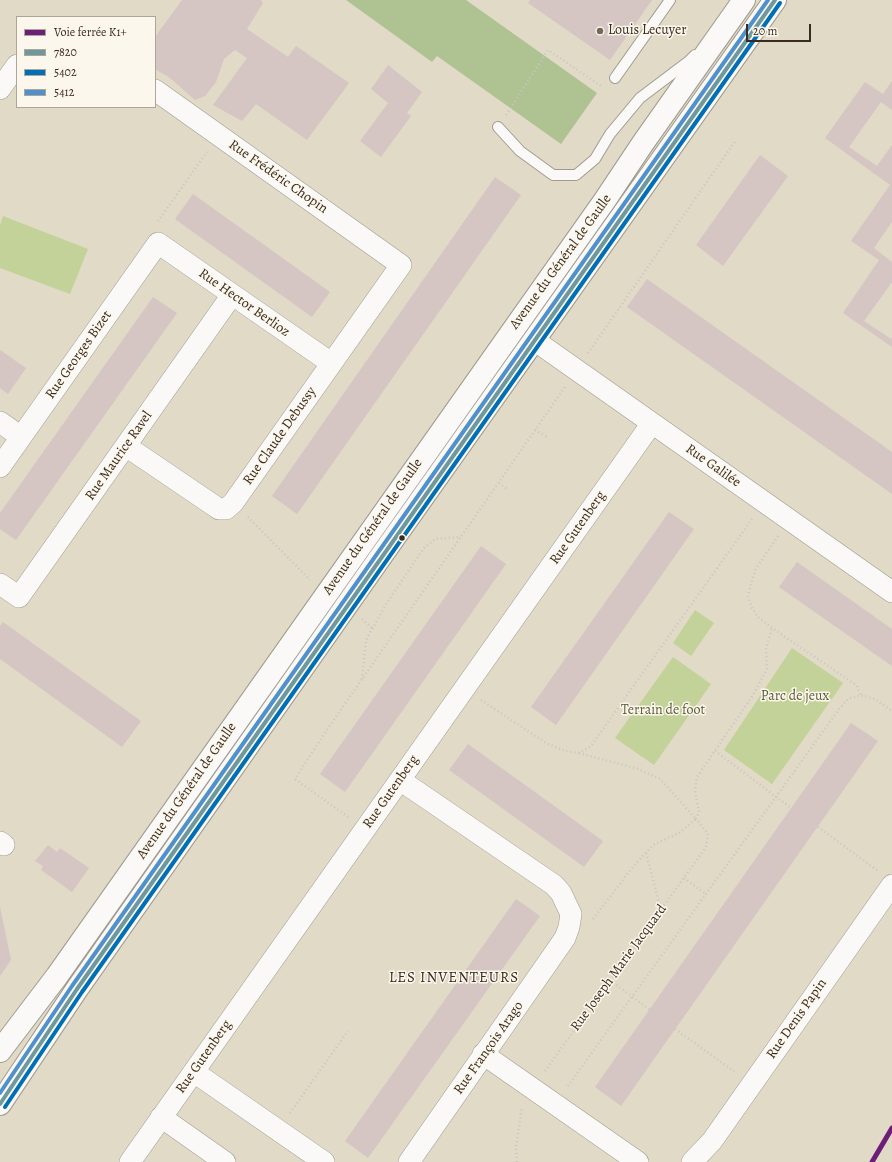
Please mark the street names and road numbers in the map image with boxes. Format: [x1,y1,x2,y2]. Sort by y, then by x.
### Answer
street label: Rue Frédéric Chopin [225,137,331,217]
street label: Avenue du Général de Gaulle [506,191,616,333]
street label: Rue Hector Berlioz [195,265,293,341]
street label: Rue Georges Bizet [42,308,116,402]
street label: Rue Claude Debussy [240,384,320,488]
street label: Rue Maurice Ravel [82,408,156,504]
street label: Rue Galilée [682,441,744,491]
street label: Avenue du Général de Gaulle [320,456,426,598]
street label: Rue Gutenberg [547,488,609,568]
street label: Avenue du Général de Gaulle [134,720,240,862]
street label: Rue Gutenberg [360,752,422,832]
street label: Rue Joseph Marie Jacquard [567,901,671,1035]
street label: Rue Denis Papin [763,976,831,1062]
street label: Rue François Arago [451,998,527,1098]
street label: Rue Gutenberg [173,1017,235,1097]

